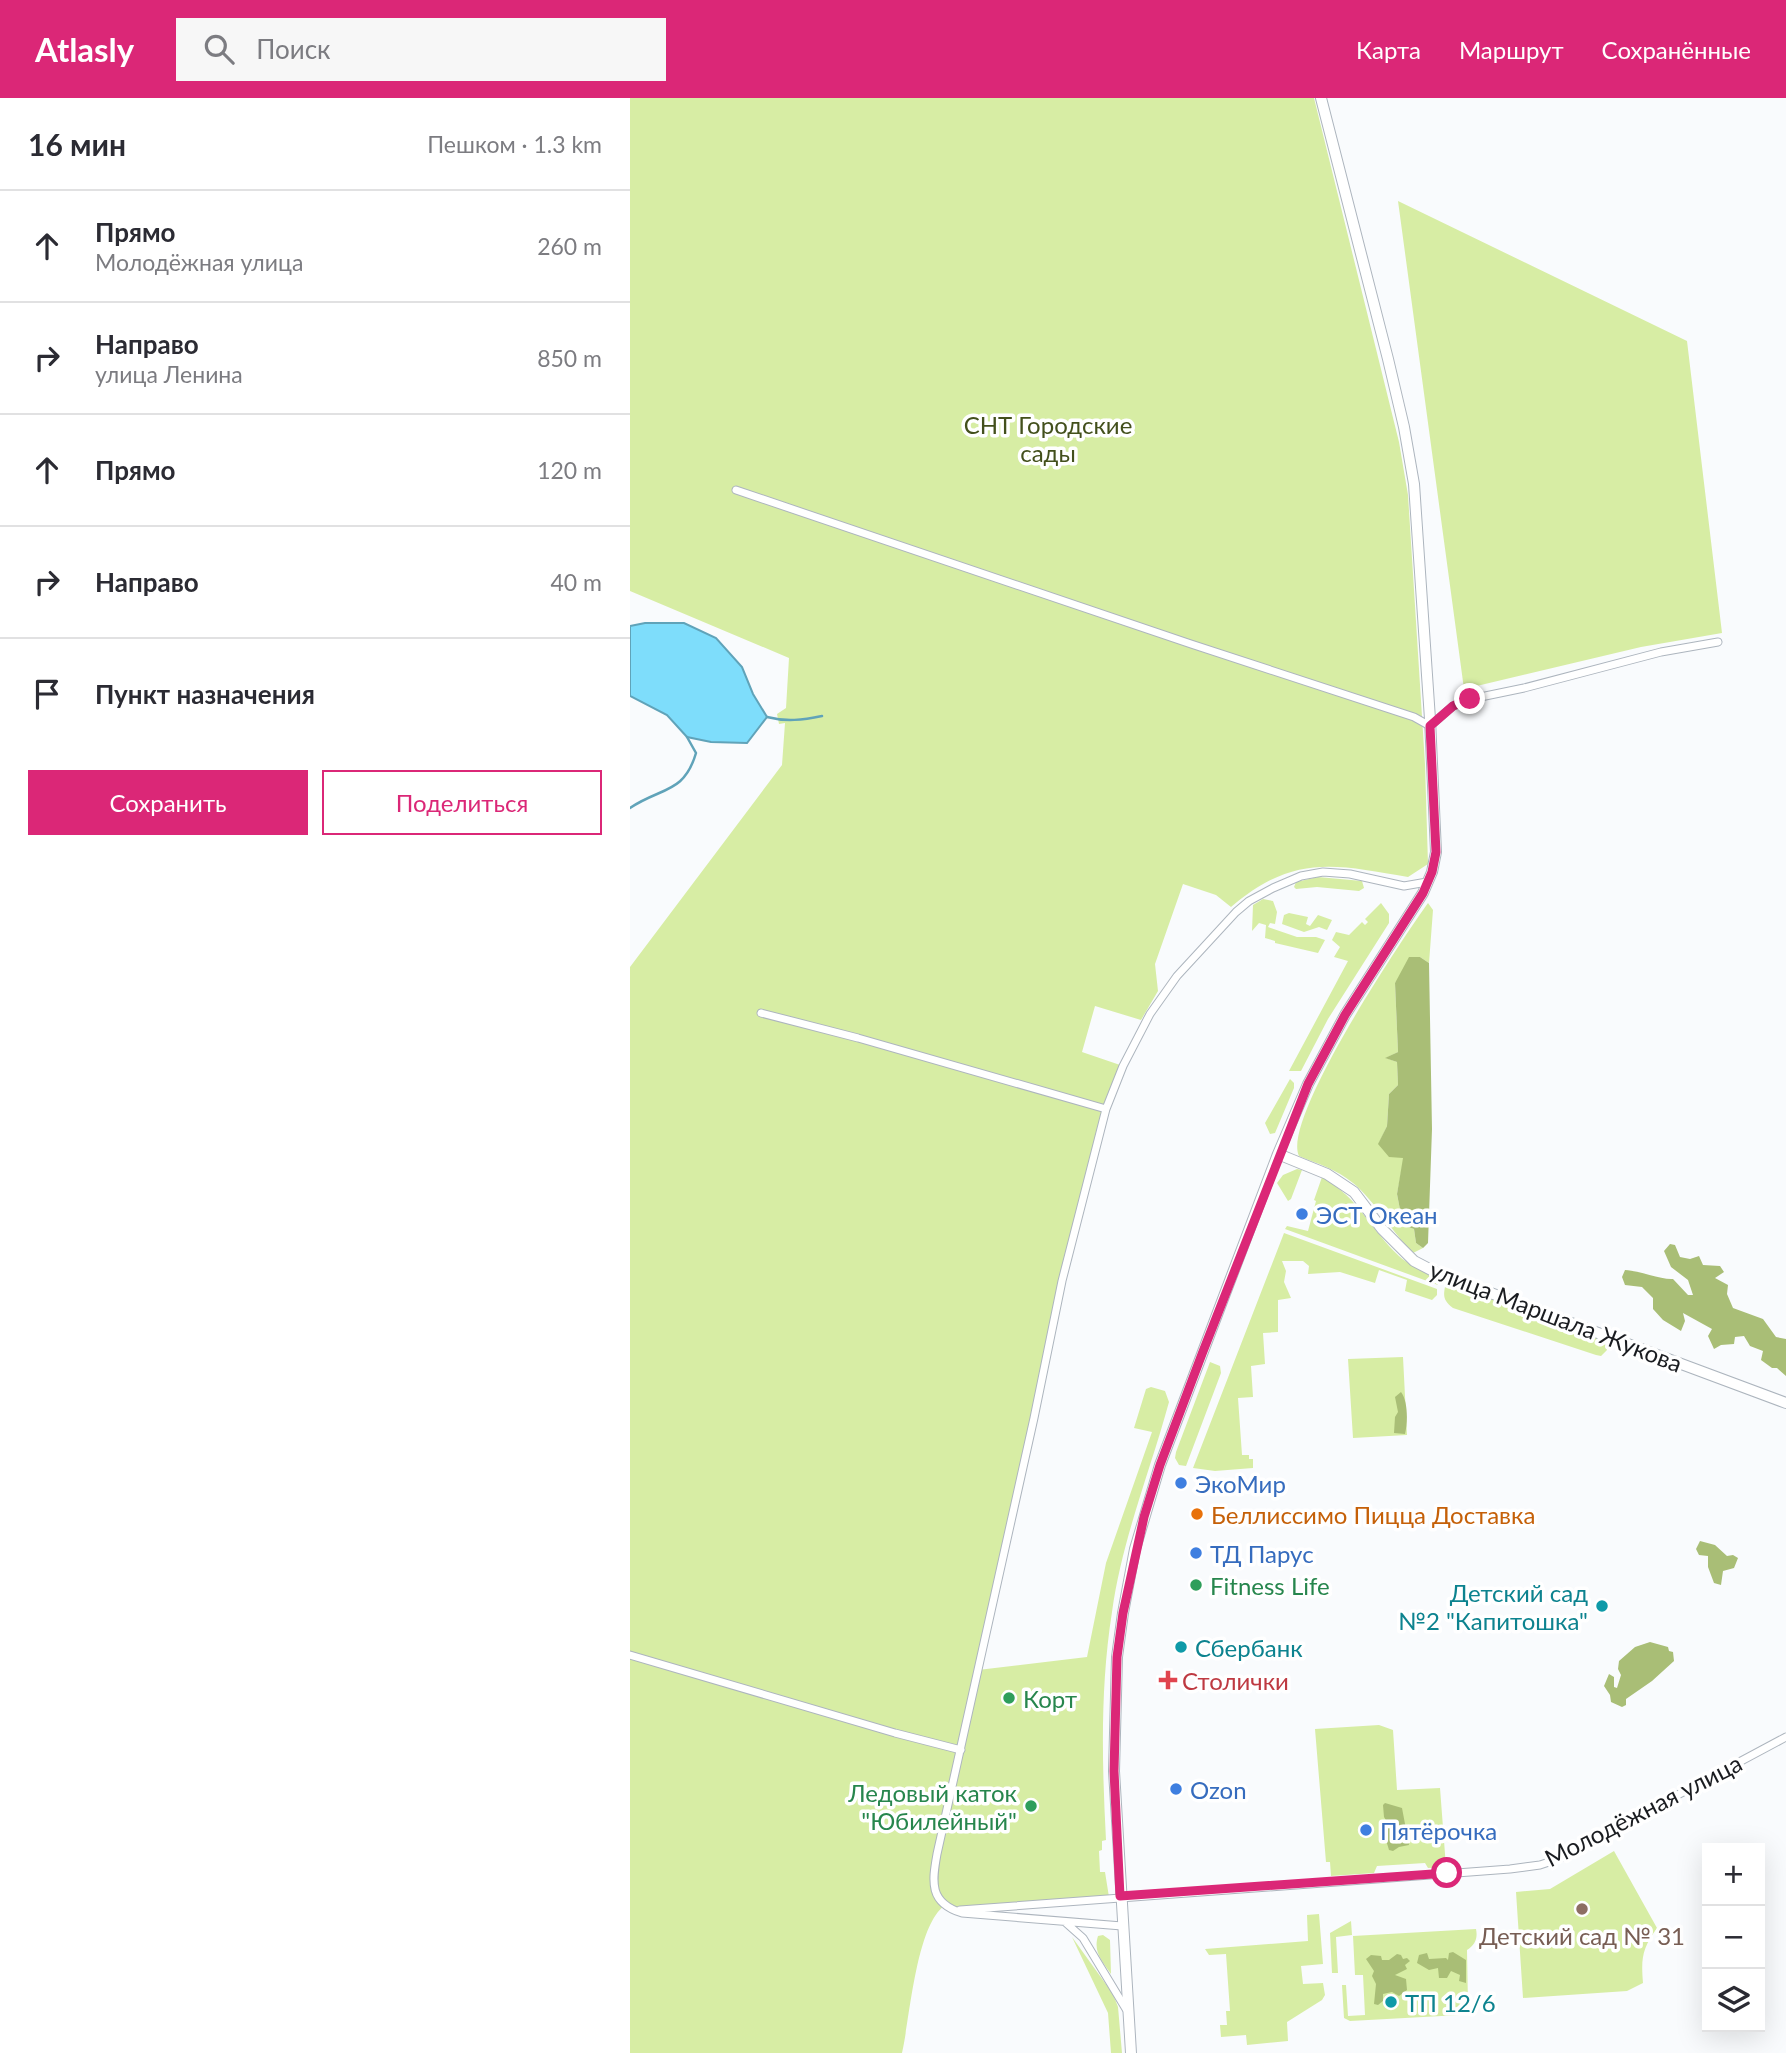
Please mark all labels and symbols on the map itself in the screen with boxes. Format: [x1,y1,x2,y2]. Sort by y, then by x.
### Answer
park label: СНТ Городские сады [964,410,1132,467]
route end [1454,683,1485,714]
place label: ЭСТ Океан [1316,1200,1438,1229]
marker: ЭСТ Океан [1294,1206,1310,1222]
street label: улица Маршала Жукова [1426,1254,1686,1378]
place label: ЭкоМир [1195,1469,1286,1498]
marker: ЭкоМир [1173,1475,1189,1491]
place label: Беллиссимо Пицца Доставка [1211,1500,1535,1529]
marker: Беллиссимо Пицца Доставка [1189,1506,1205,1522]
place label: ТД Парус [1210,1539,1314,1568]
marker: ТД Парус [1188,1545,1204,1561]
place label: Fitness Life [1210,1571,1330,1600]
marker: Fitness Life [1188,1577,1204,1593]
place label: Детский сад №2 "Капитошка" [1398,1578,1588,1635]
marker: Детский сад №2 "Капитошка" [1594,1598,1610,1614]
place label: Сбербанк [1195,1633,1303,1662]
marker: Сбербанк [1173,1639,1189,1655]
place label: Столички [1182,1666,1289,1695]
marker: Столички [1160,1672,1176,1688]
place label: Корт [1023,1684,1077,1713]
marker: Корт [1001,1690,1017,1706]
street label: Молодёжная улица [1540,1748,1746,1872]
place label: Ozon [1190,1775,1247,1804]
place label: Ледовый каток "Юбилейный" [847,1778,1018,1835]
marker: Ozon [1168,1781,1184,1797]
marker: Ледовый каток "Юбилейный" [1023,1798,1039,1814]
place label: Пятёрочка [1380,1816,1497,1845]
marker: Пятёрочка [1358,1822,1374,1838]
route start [1431,1857,1462,1888]
marker: Детский сад № 31 [1574,1901,1590,1917]
place label: Детский сад № 31 [1479,1921,1685,1950]
place label: ТП 12/6 [1405,1988,1496,2017]
marker: ТП 12/6 [1383,1994,1399,2010]

